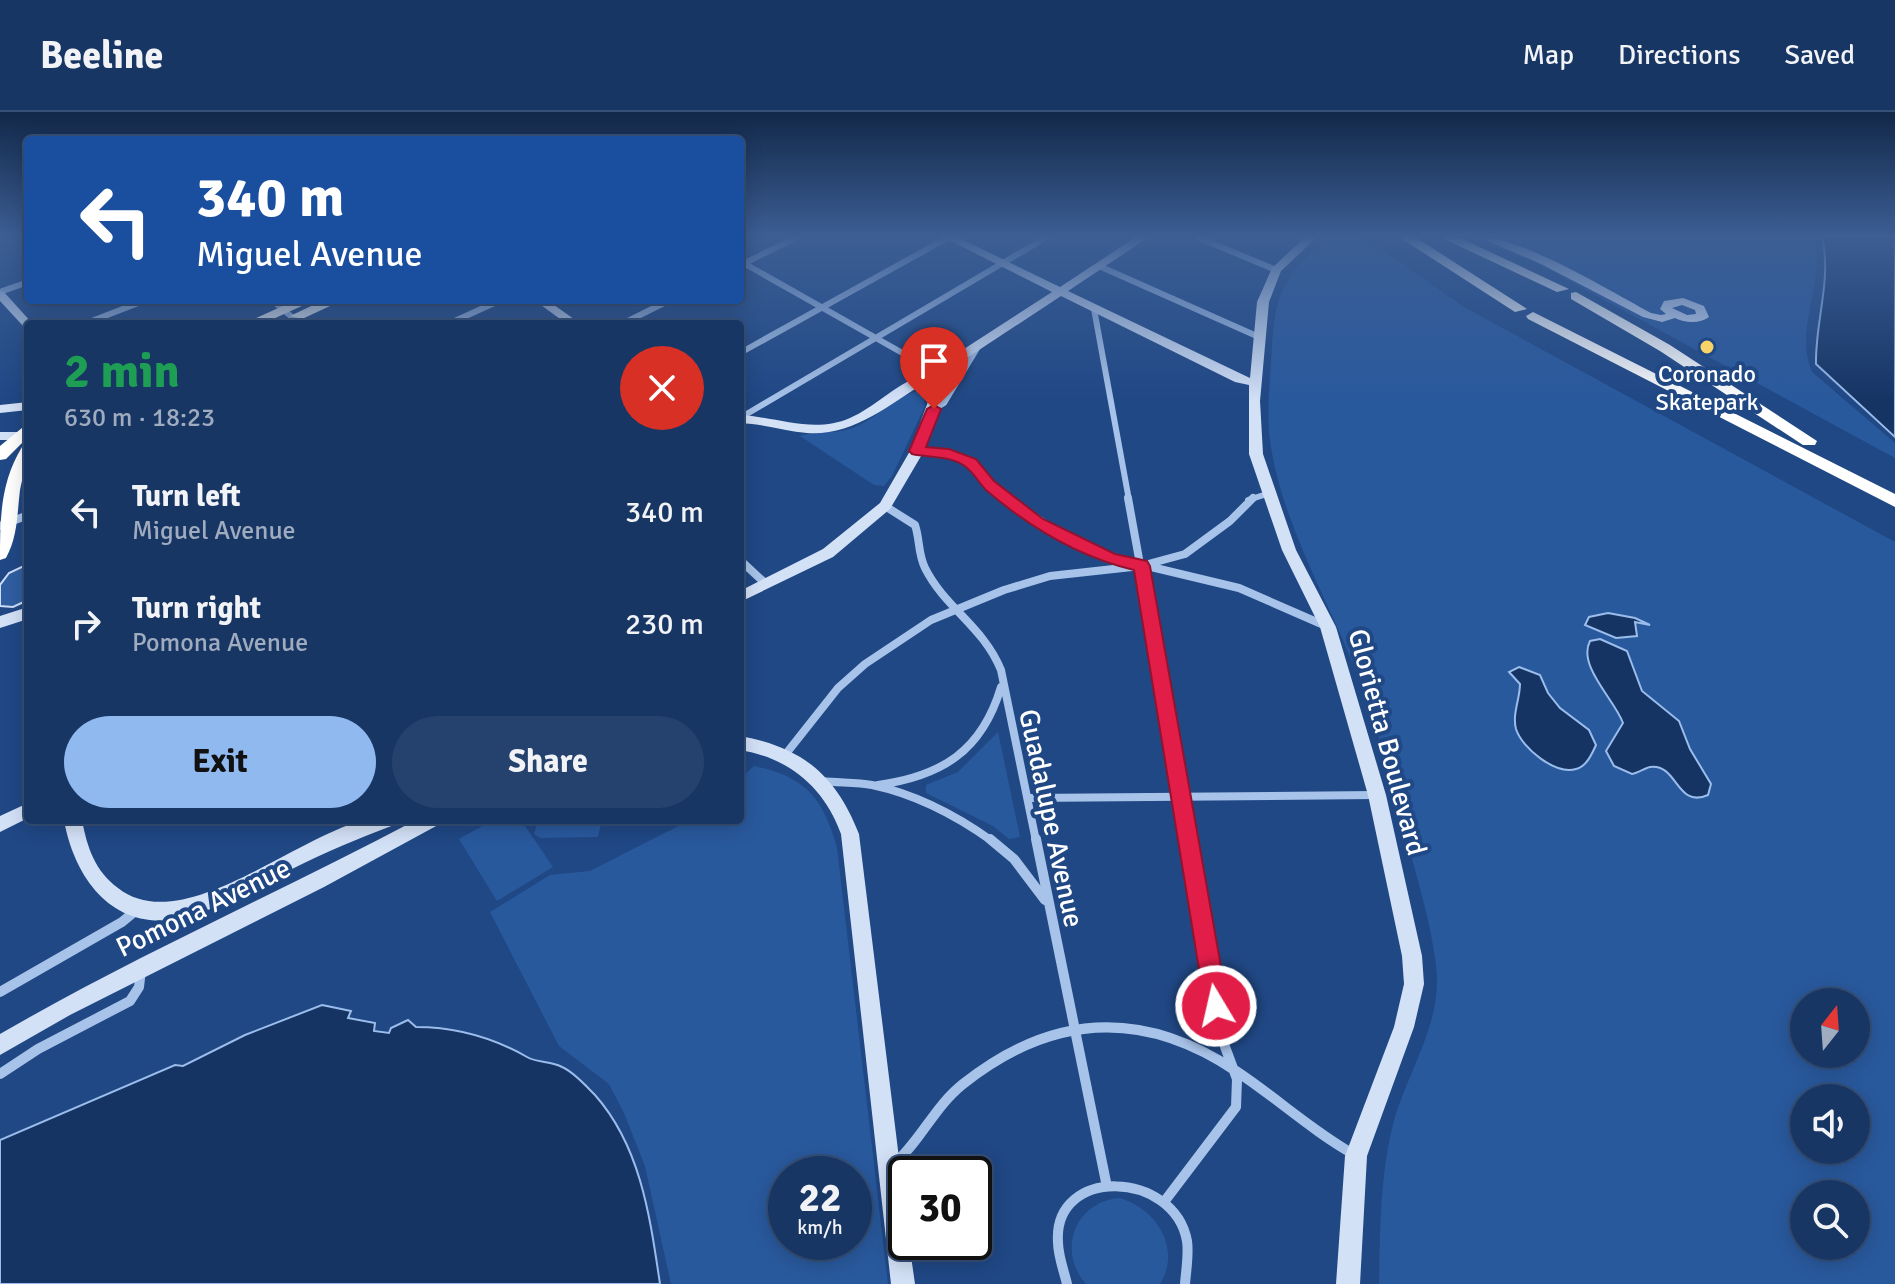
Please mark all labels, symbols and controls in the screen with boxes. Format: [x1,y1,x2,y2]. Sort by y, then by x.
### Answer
text: Beeline [40,32,163,79]
text: Map [1522,38,1574,72]
text: Directions [1618,38,1740,72]
text: Saved [1784,38,1855,72]
text: 340 m [196,163,344,232]
icon: left [64,168,168,272]
text: Miguel Avenue [196,232,423,277]
pin [900,327,968,409]
marker: Coronado Skatepark [1698,338,1716,356]
icon: arrive [912,339,956,383]
text: 2 min [64,342,180,401]
button: close [620,346,704,430]
place label: Coronado Skatepark [1655,359,1759,417]
text: 630 m · 18:23 [64,402,215,434]
text: Turn left [132,478,241,515]
icon: left [64,490,108,534]
text: 340 m [625,494,704,531]
text: Miguel Avenue [132,515,296,547]
text: Turn right [132,590,261,627]
icon: right [64,602,108,646]
text: 230 m [625,606,704,643]
street label: Glorietta Boulevard [1340,625,1434,859]
text: Pomona Avenue [132,627,308,659]
street label: Guadalupe Avenue [1011,706,1091,930]
button: Exit [64,716,376,808]
button: Share [392,716,704,808]
street label: Pomona Avenue [111,851,296,965]
position arrow [1174,964,1258,1048]
north arrow [1790,988,1870,1068]
map controls [1790,988,1870,1260]
button: sound [1790,1084,1870,1164]
speed limit sign: 30 [888,1156,992,1260]
text: 22 [798,1173,842,1223]
button: search [1790,1180,1870,1260]
text: km/h [797,1215,843,1240]

